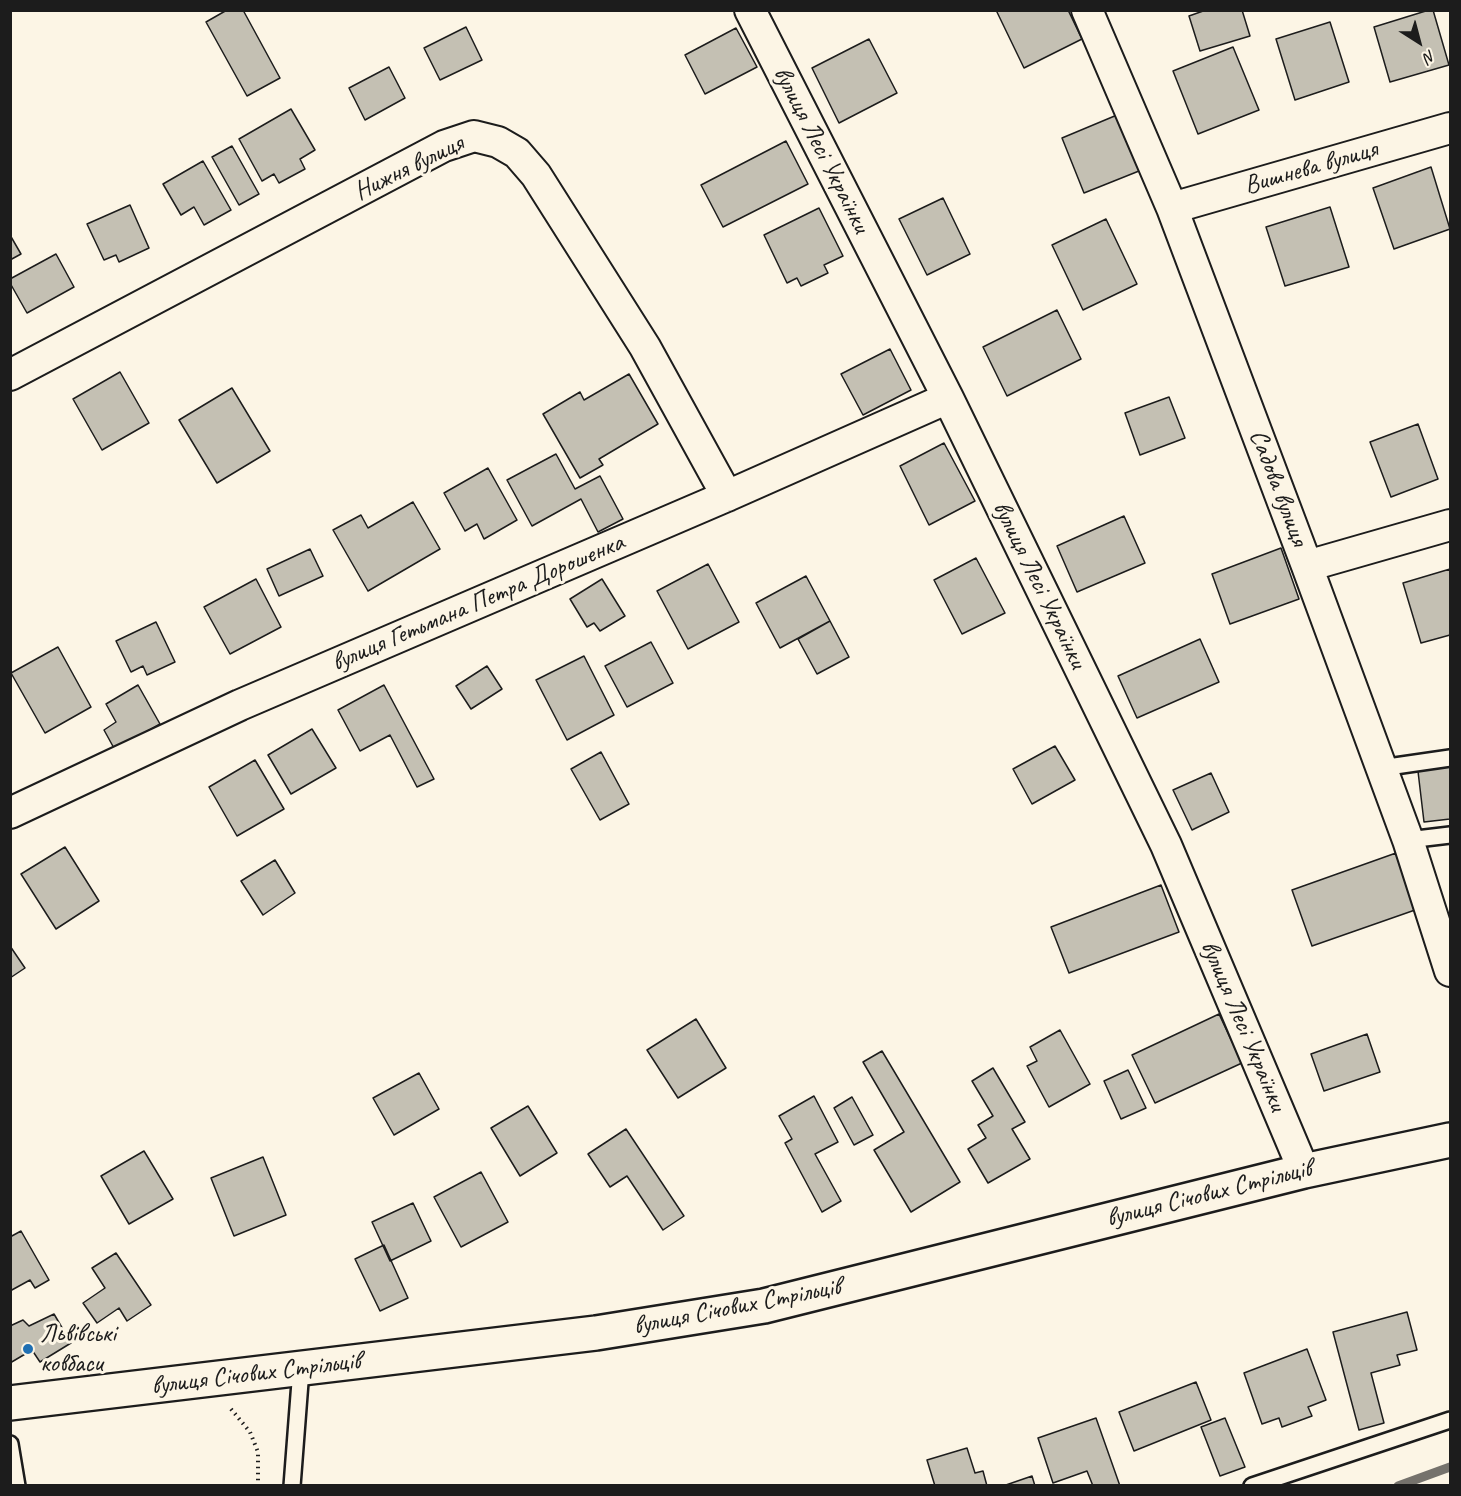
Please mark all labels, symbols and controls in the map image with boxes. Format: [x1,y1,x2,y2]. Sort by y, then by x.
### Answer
north arrow [1389,12,1449,72]
text: N [1420,46,1439,68]
street label: вулиця Лесі Українки [766,62,876,238]
street label: Нижня вулиця [349,128,469,208]
street label: Вишнева вулиця [1241,134,1381,202]
street label: Садова вулиця [1242,426,1314,550]
street label: вулиця Лесі Українки [985,496,1093,674]
street label: вулиця Гетьмана Петра Дорошенка [327,527,629,679]
street label: вулиця Лесі Українки [1193,936,1293,1116]
street label: вулиця Січових Стрільців [1103,1153,1315,1235]
street label: вулиця Січових Стрільців [631,1272,843,1342]
place label: Львівські ковбаси [40,1318,116,1380]
marker: Львівські ковбаси [21,1342,35,1356]
street label: вулиця Січових Стрільців [150,1346,362,1402]

